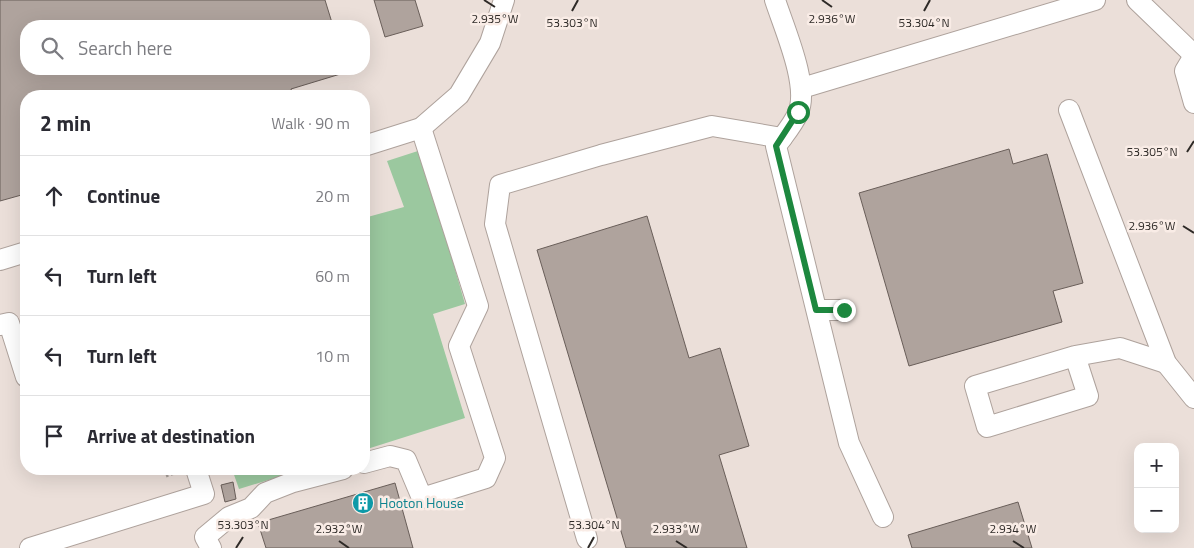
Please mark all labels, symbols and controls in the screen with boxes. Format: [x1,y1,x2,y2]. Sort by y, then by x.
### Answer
text: 2.935°W [472,9,519,28]
text: 2.936°W [809,9,856,28]
text: 53.303°N [546,13,598,32]
text: 53.304°N [898,13,950,32]
search box [20,20,370,75]
text: Search here [78,33,172,62]
icon: search [38,34,66,62]
route start [787,101,810,124]
text: 2 min [40,107,91,139]
text: Walk · 90 m [271,111,350,135]
text: 53.305°N [1126,142,1178,161]
text: Continue [87,181,160,210]
icon: ahead [40,182,68,210]
text: 20 m [315,184,350,208]
text: 2.936°W [1129,216,1176,235]
text: Turn left [87,261,157,290]
icon: left [40,262,68,290]
text: 60 m [315,264,350,288]
route end [833,299,856,322]
text: Turn left [87,341,157,370]
icon: left [40,342,68,370]
text: 10 m [315,344,350,368]
text: Arrive at destination [87,421,255,450]
icon: arrive [40,422,68,450]
map controls [1134,443,1179,533]
button: + [1134,443,1179,488]
button: − [1134,488,1179,533]
building icon: Hooton House [351,491,375,515]
place label: Hooton House [379,492,464,513]
text: 53.303°N [217,515,269,534]
text: 53.304°N [568,515,620,534]
text: 2.932°W [316,519,363,538]
text: 2.933°W [653,519,700,538]
text: 2.934°W [990,519,1037,538]

